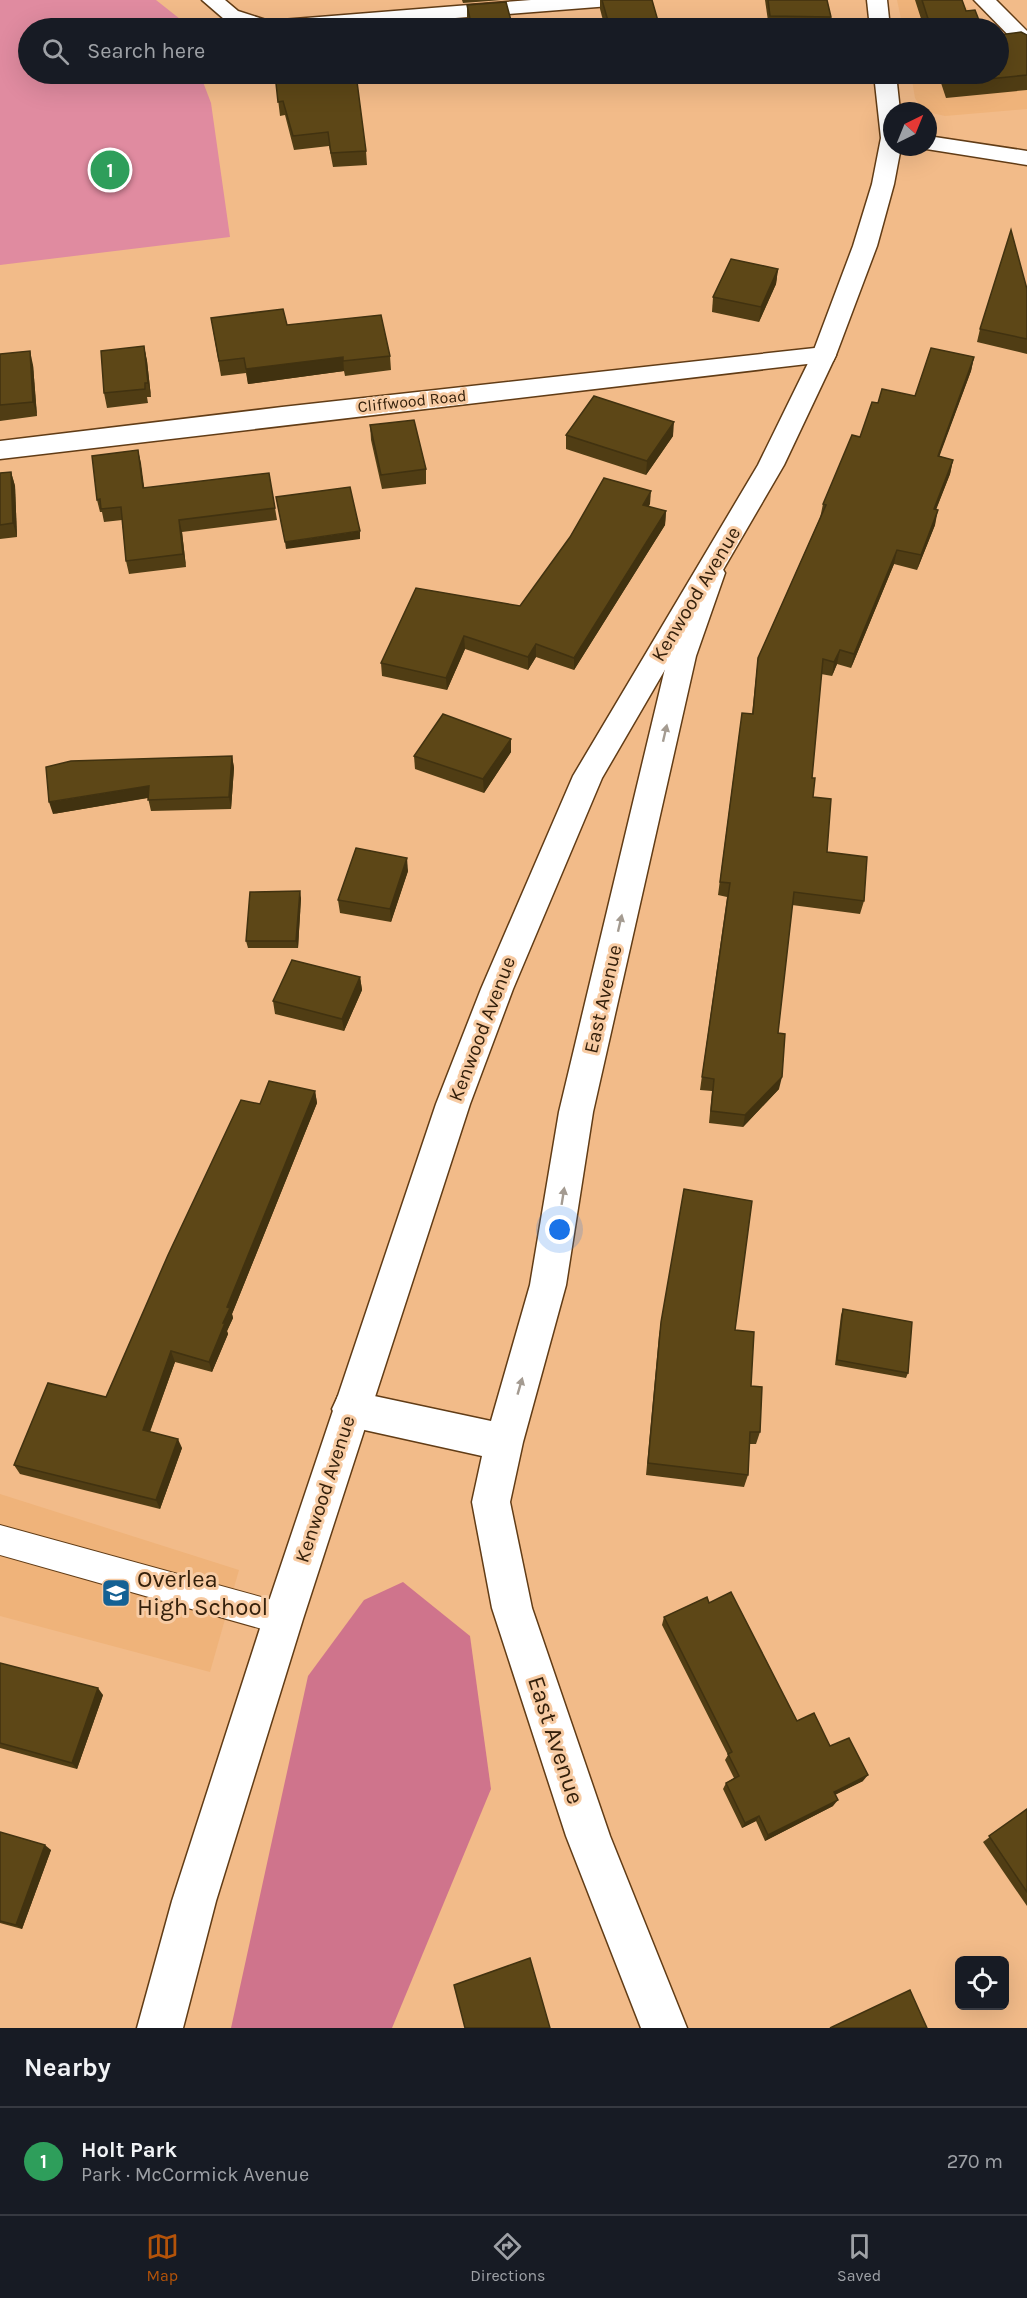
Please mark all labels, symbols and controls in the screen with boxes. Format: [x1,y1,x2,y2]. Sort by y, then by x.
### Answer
search box [18,18,1009,84]
icon: search [39,35,72,68]
text: Search here [87,38,205,64]
north arrow [883,102,937,156]
pin: 1 [90,148,130,192]
street label: Cliffwood Road [357,386,467,416]
street label: Kenwood Avenue [647,522,745,666]
one-way arrow [660,724,670,742]
one-way arrow [616,914,626,932]
street label: East Avenue [579,942,627,1056]
street label: Kenwood Avenue [444,953,520,1105]
one-way arrow [558,1186,567,1205]
your location [545,1215,574,1244]
one-way arrow [515,1377,525,1395]
street label: Kenwood Avenue [290,1413,360,1565]
place label: Overlea High School [137,1565,268,1621]
school or university icon: Overlea High School [100,1577,132,1609]
street label: East Avenue [522,1672,590,1808]
map controls [955,1956,1009,2010]
button: locate [955,1956,1009,2010]
text: Nearby [24,2052,111,2083]
text: Holt Park [81,2137,177,2163]
text: 1 [40,2150,47,2173]
text: 270 m [947,2150,1003,2173]
text: Park · McCormick Avenue [81,2163,309,2186]
tab: Map [146,2230,179,2285]
tab: Directions [470,2230,545,2285]
tab: Saved [837,2230,881,2285]

